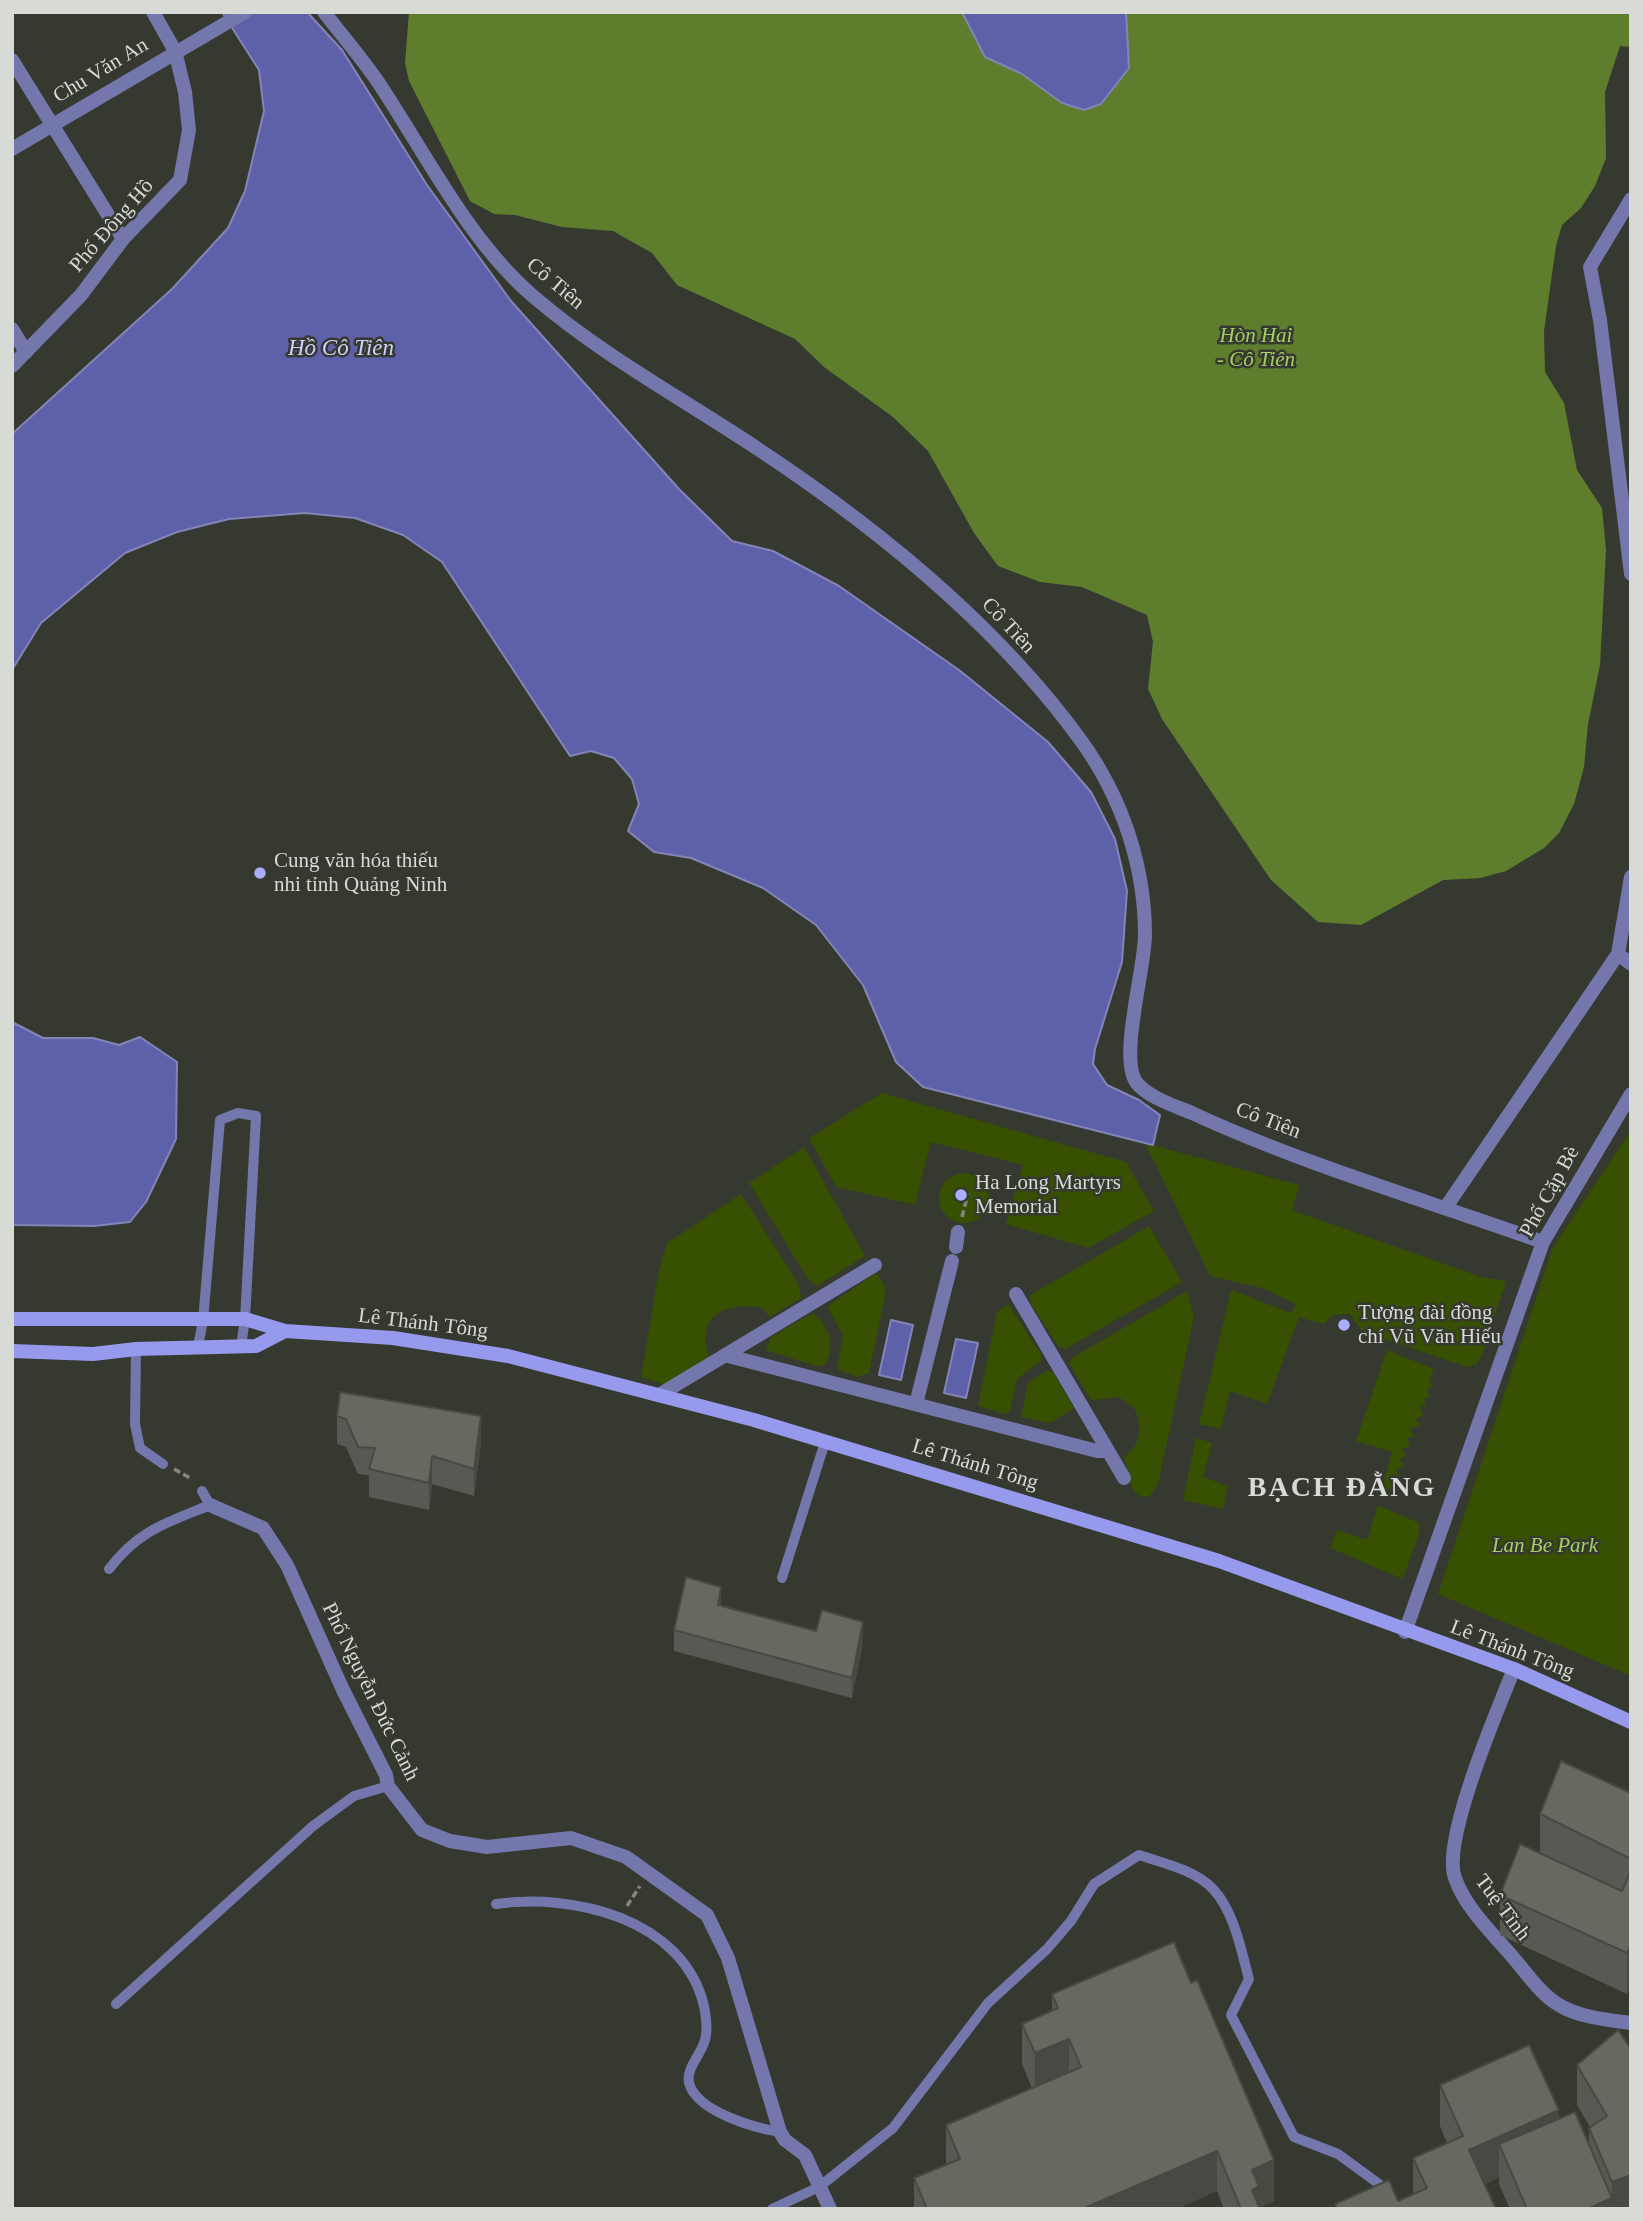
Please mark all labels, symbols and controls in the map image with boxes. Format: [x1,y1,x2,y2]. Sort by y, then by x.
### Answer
street label: Chu Văn An [49,33,153,109]
street label: Phố Đông Hồ [65,174,159,278]
street label: Cô Tiên [521,253,589,315]
park label: Hòn Hai - Cô Tiên [1217,323,1295,373]
water label: Hồ Cô Tiên [288,335,394,363]
street label: Cô Tiên [976,593,1040,659]
place label: Cung văn hóa thiếu nhi tỉnh Quảng Ninh [274,848,447,898]
marker: Cung văn hóa thiếu nhi tỉnh Quảng Ninh [252,865,268,881]
street label: Cô Tiên [1232,1097,1304,1145]
street label: Phố Cặp Bè [1515,1142,1585,1242]
place label: Ha Long Martyrs Memorial [975,1170,1121,1220]
marker: Ha Long Martyrs Memorial [953,1187,969,1203]
place label: Tượng đài đồng chí Vũ Văn Hiếu [1358,1300,1501,1350]
street label: Lê Thánh Tông [357,1304,489,1344]
marker: Tượng đài đồng chí Vũ Văn Hiếu [1336,1317,1352,1333]
street label: Lê Thánh Tông [909,1434,1041,1496]
district label: BẠCH ĐẰNG [1249,1472,1435,1506]
park label: Lan Be Park [1492,1533,1598,1559]
street label: Phố Nguyễn Đức Cảnh [316,1599,424,1785]
street label: Lê Thánh Tông [1447,1615,1577,1685]
street label: Tuệ Tĩnh [1469,1870,1535,1946]

